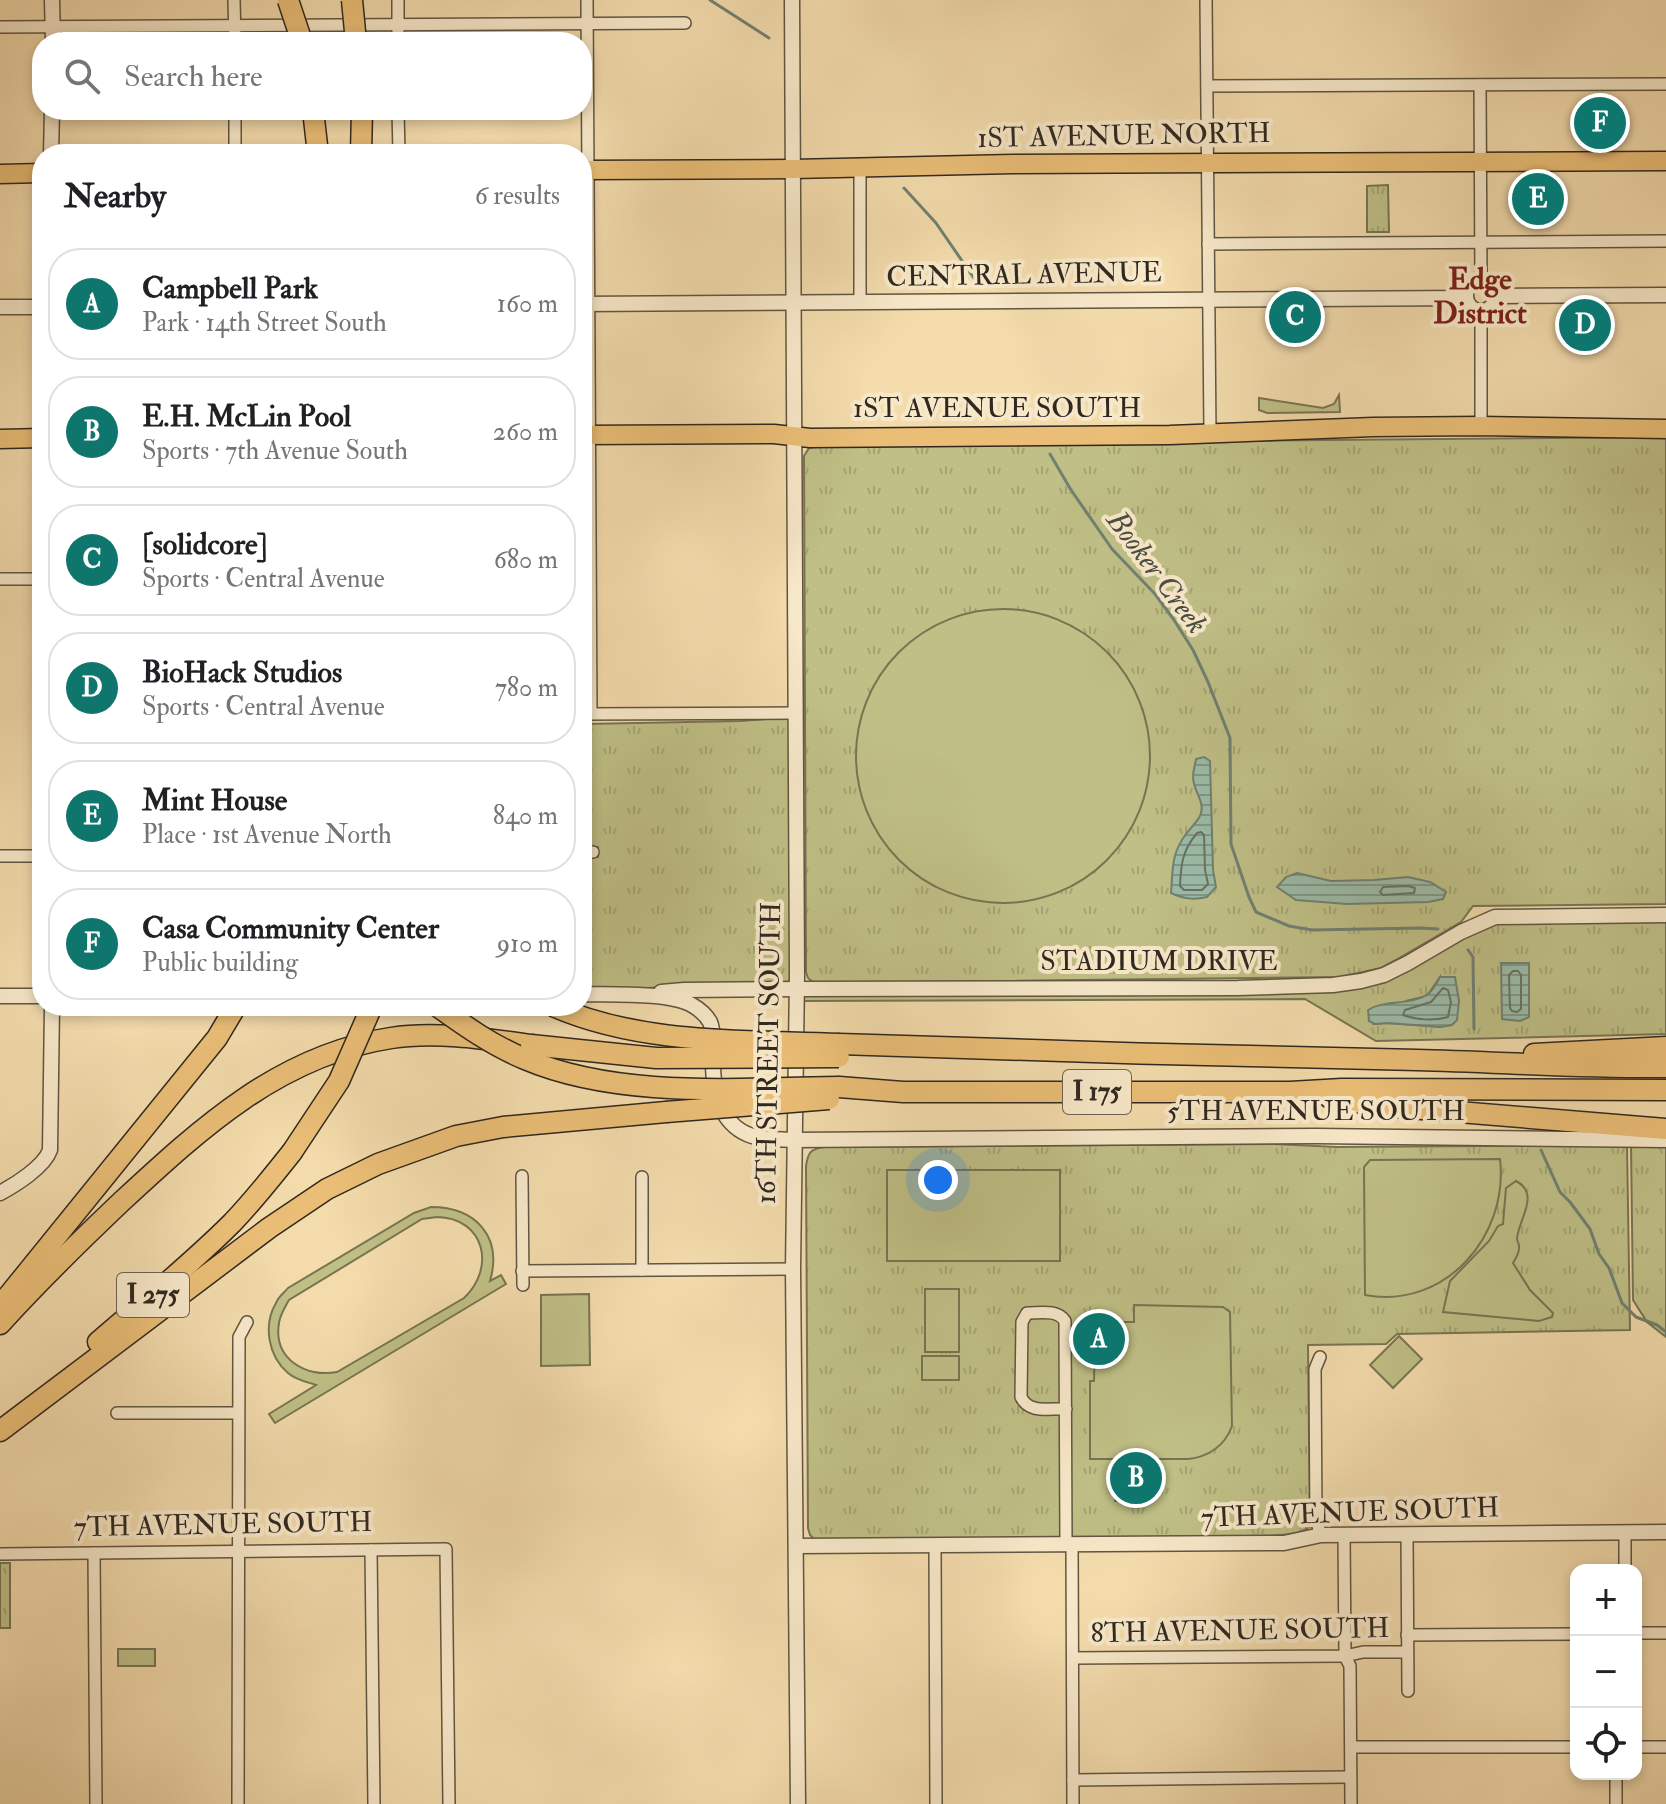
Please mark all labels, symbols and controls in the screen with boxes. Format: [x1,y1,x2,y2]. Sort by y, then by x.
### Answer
search box [32,32,592,120]
icon: search [60,54,104,98]
text: Search here [124,58,263,95]
pin: F [1574,93,1626,153]
street label: 1ST AVENUE NORTH [977,116,1271,156]
pin: E [1512,169,1564,229]
text: Nearby [64,175,166,218]
text: 6 results [475,180,560,212]
street label: CENTRAL AVENUE [886,255,1162,295]
district label: Edge District [1433,261,1527,332]
text: Campbell Park [142,270,318,307]
pin: C [1269,287,1321,347]
text: A [84,288,100,320]
text: 160 m [497,288,558,320]
pin: D [1559,295,1611,355]
text: Park · 14th Street South [142,307,387,339]
street label: 1ST AVENUE SOUTH [853,391,1141,426]
text: E.H. McLin Pool [142,398,351,435]
text: B [83,416,101,448]
text: 260 m [493,416,558,448]
text: Sports · 7th Avenue South [142,435,408,467]
water label: Booker Creek [1097,501,1215,641]
text: [solidcore] [142,526,268,563]
text: C [82,544,102,576]
text: 680 m [494,544,558,576]
text: Sports · Central Avenue [142,563,385,595]
text: BioHack Studios [142,654,342,691]
text: D [81,672,103,704]
text: 780 m [495,672,558,704]
text: Sports · Central Avenue [142,691,385,723]
text: Mint House [142,782,287,819]
text: E [83,800,101,832]
text: 840 m [493,800,558,832]
text: Place · 1st Avenue North [142,819,392,851]
street label: 16TH STREET SOUTH [749,902,789,1204]
text: Casa Community Center [142,910,439,947]
text: F [84,928,100,960]
text: 910 m [497,928,558,960]
street label: STADIUM DRIVE [1040,944,1278,979]
text: Public building [142,947,298,979]
road number: I 175 [1063,1070,1131,1114]
street label: 5TH AVENUE SOUTH [1167,1094,1465,1129]
your location [918,1160,958,1200]
road number: I 275 [117,1273,189,1317]
pin: A [1073,1309,1125,1369]
pin: B [1110,1448,1162,1508]
street label: 7TH AVENUE SOUTH [1200,1490,1500,1536]
street label: 7TH AVENUE SOUTH [73,1505,373,1545]
map controls [1570,1564,1642,1780]
button: + [1570,1564,1642,1636]
street label: 8TH AVENUE SOUTH [1090,1611,1390,1651]
button: − [1570,1636,1642,1708]
button: locate [1570,1708,1642,1780]

